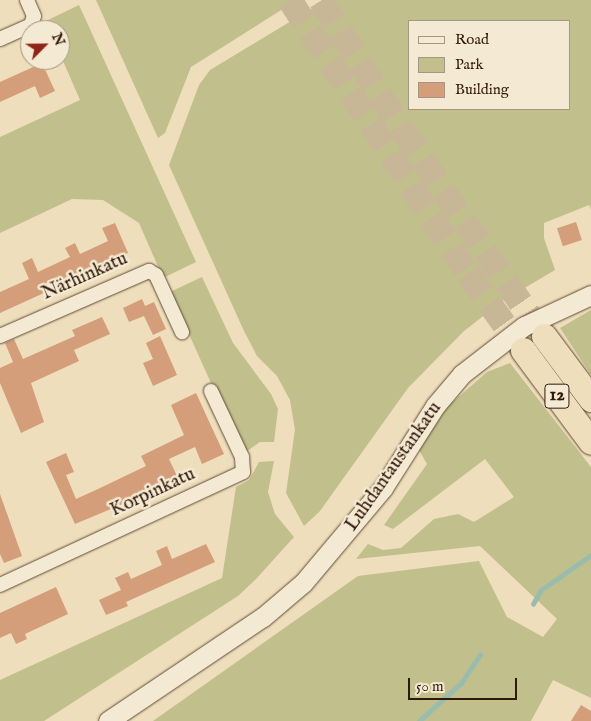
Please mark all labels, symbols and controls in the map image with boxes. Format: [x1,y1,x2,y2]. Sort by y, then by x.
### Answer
north arrow [20,20,70,70]
legend [408,20,571,110]
text: N [47,30,69,49]
text: Road [455,30,489,49]
text: Park [455,55,484,74]
text: Building [455,80,509,99]
street label: Närhinkatu [39,248,131,306]
road number: 12 [543,381,571,412]
street label: Luhdantaustankatu [341,398,447,536]
street label: Korpinkatu [107,463,199,523]
scale bar [411,668,520,700]
text: 50 m [416,677,444,696]

